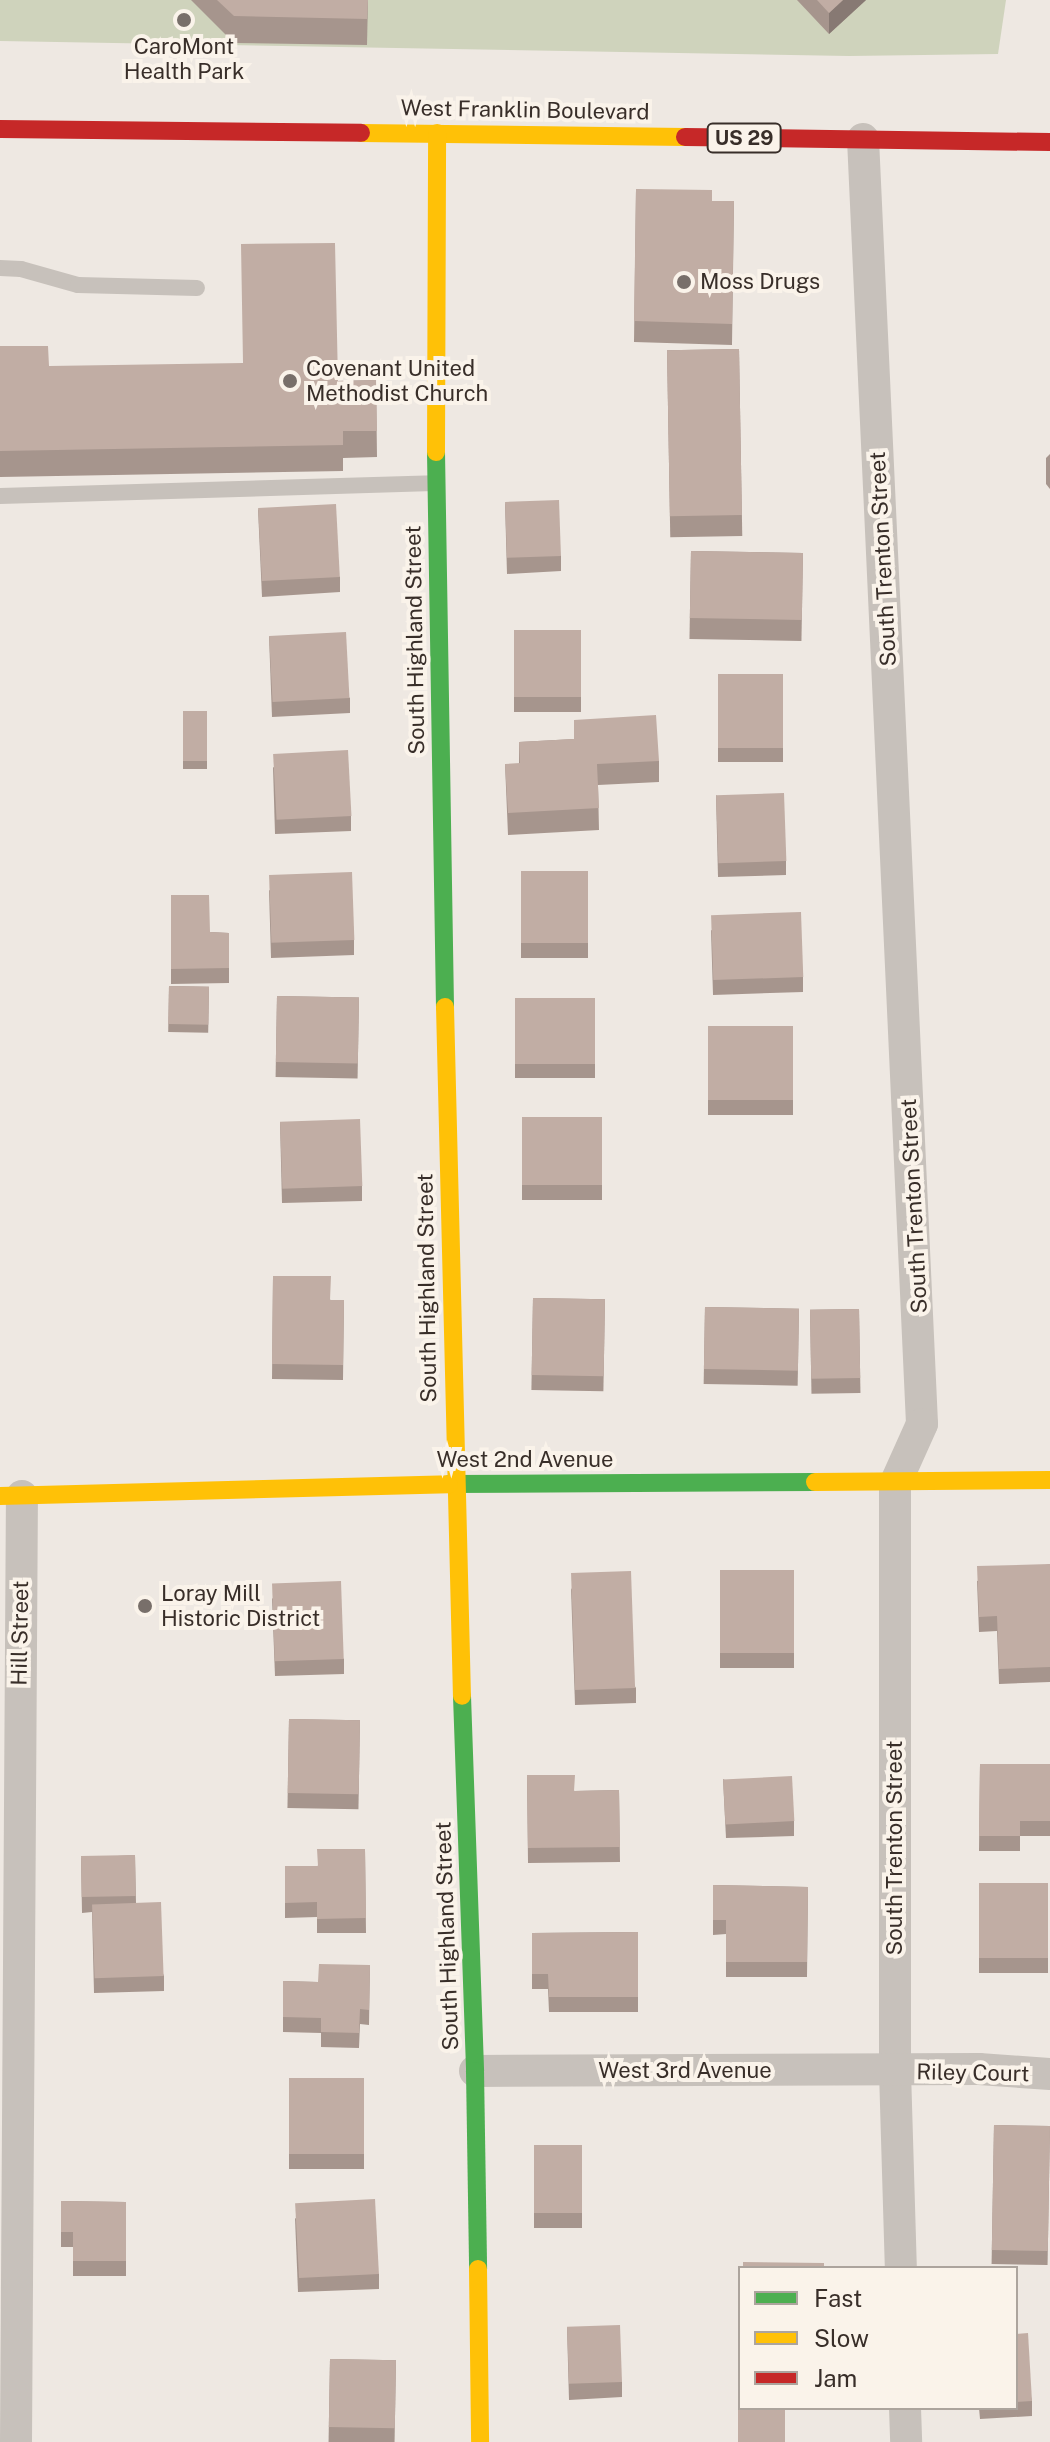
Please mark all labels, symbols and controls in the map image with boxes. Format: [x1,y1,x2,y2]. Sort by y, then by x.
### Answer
marker: CaroMont Health Park [175,11,193,29]
place label: CaroMont Health Park [124,33,244,84]
street label: West Franklin Boulevard [400,95,650,125]
road number: US 29 [706,122,782,154]
place label: Moss Drugs [700,269,820,295]
marker: Moss Drugs [675,273,693,291]
place label: Covenant United Methodist Church [306,355,488,406]
marker: Covenant United Methodist Church [281,372,299,390]
street label: South Trenton Street [864,451,902,667]
street label: South Highland Street [400,525,430,755]
street label: South Trenton Street [895,1098,933,1314]
street label: South Highland Street [412,1173,442,1403]
street label: West 2nd Avenue [437,1447,613,1473]
street label: Hill Street [6,1580,34,1686]
place label: Loray Mill Historic District [161,1580,320,1632]
marker: Loray Mill Historic District [136,1597,154,1615]
street label: South Trenton Street [882,1741,908,1955]
street label: South Highland Street [430,1821,464,2051]
street label: West 3rd Avenue [598,2058,772,2084]
street label: Riley Court [916,2059,1030,2087]
legend [738,2266,1018,2410]
text: Fast [814,2284,862,2312]
text: Slow [814,2324,869,2352]
text: Jam [814,2364,857,2392]

